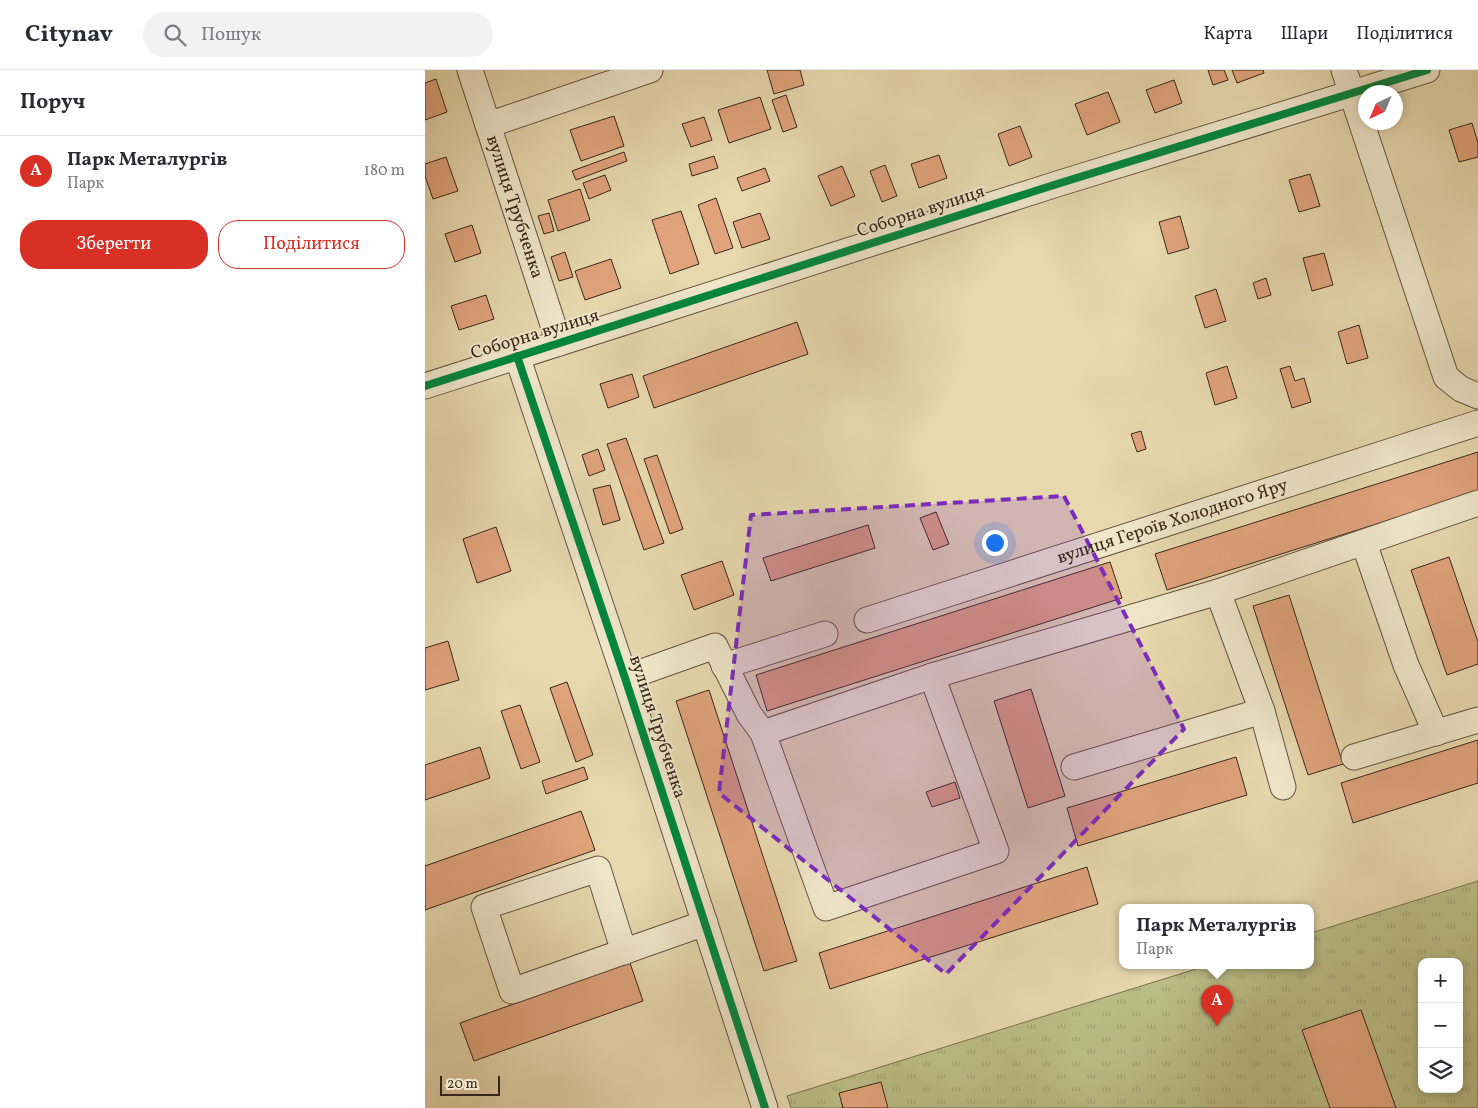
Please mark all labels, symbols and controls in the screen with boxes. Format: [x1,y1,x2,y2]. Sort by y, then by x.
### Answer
search box [143,12,493,57]
text: Citynav [25,18,113,52]
icon: search [161,21,189,49]
text: Пошук [201,22,261,48]
text: Карта [1204,22,1252,47]
text: Шари [1280,22,1328,47]
text: Поділитися [1356,22,1453,47]
north arrow [1358,85,1403,130]
text: Поруч [20,88,85,117]
street label: вулиця Трубченка [480,132,550,282]
text: Парк Металургів [67,147,228,173]
text: A [30,160,42,182]
text: 180 m [364,160,405,182]
text: Парк [67,173,104,195]
street label: Соборна вулиця [854,180,988,244]
button: Зберегти [20,220,208,269]
button: Поділитися [218,220,405,269]
street label: Соборна вулиця [468,304,602,366]
street label: вулиця Героїв Холодного Яру [1054,473,1291,570]
your location [982,530,1008,556]
street label: вулиця Трубченка [622,652,692,802]
popup [1119,904,1314,969]
text: Парк Металургів [1136,913,1297,939]
text: Парк [1136,939,1173,961]
map controls [1418,958,1463,1093]
button: + [1418,958,1463,1003]
pin: A [1201,985,1233,1026]
button: − [1418,1003,1463,1048]
button: layers [1418,1048,1463,1093]
scale bar [440,1073,500,1096]
text: 20 m [447,1075,478,1094]

